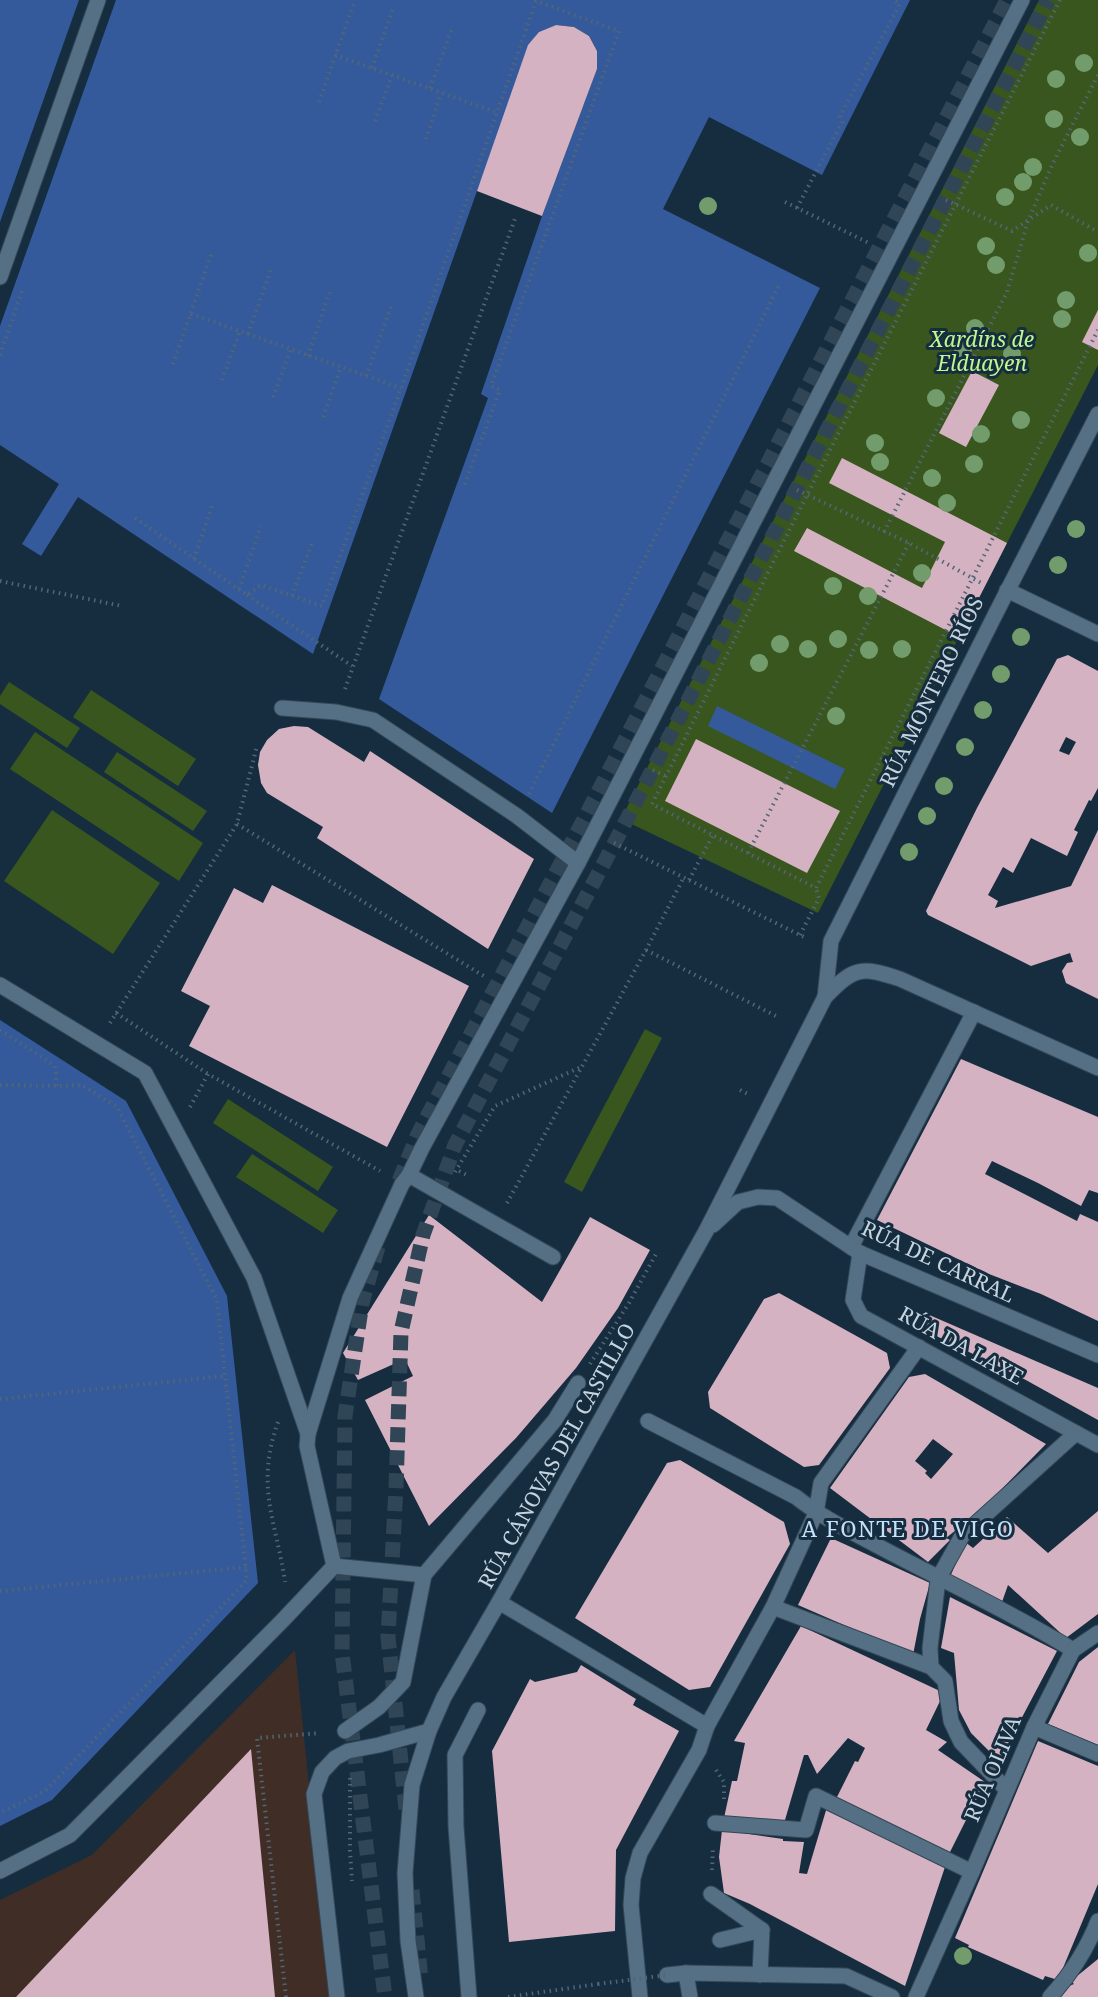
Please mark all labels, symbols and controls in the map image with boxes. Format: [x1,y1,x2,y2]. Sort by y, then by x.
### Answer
park label: Xardíns de Elduayen [928,325,1034,377]
street label: RÚA MONTERO RÍOS [873,592,989,791]
street label: RÚA DE CARRAL [858,1213,1019,1309]
street label: RÚA DA LAXE [894,1299,1029,1391]
street label: RÚA CÁNOVAS DEL CASTILLO [471,1318,641,1593]
district label: A FONTE DE VIGO [801,1513,1015,1543]
street label: RÚA OLIVA [957,1711,1027,1826]

